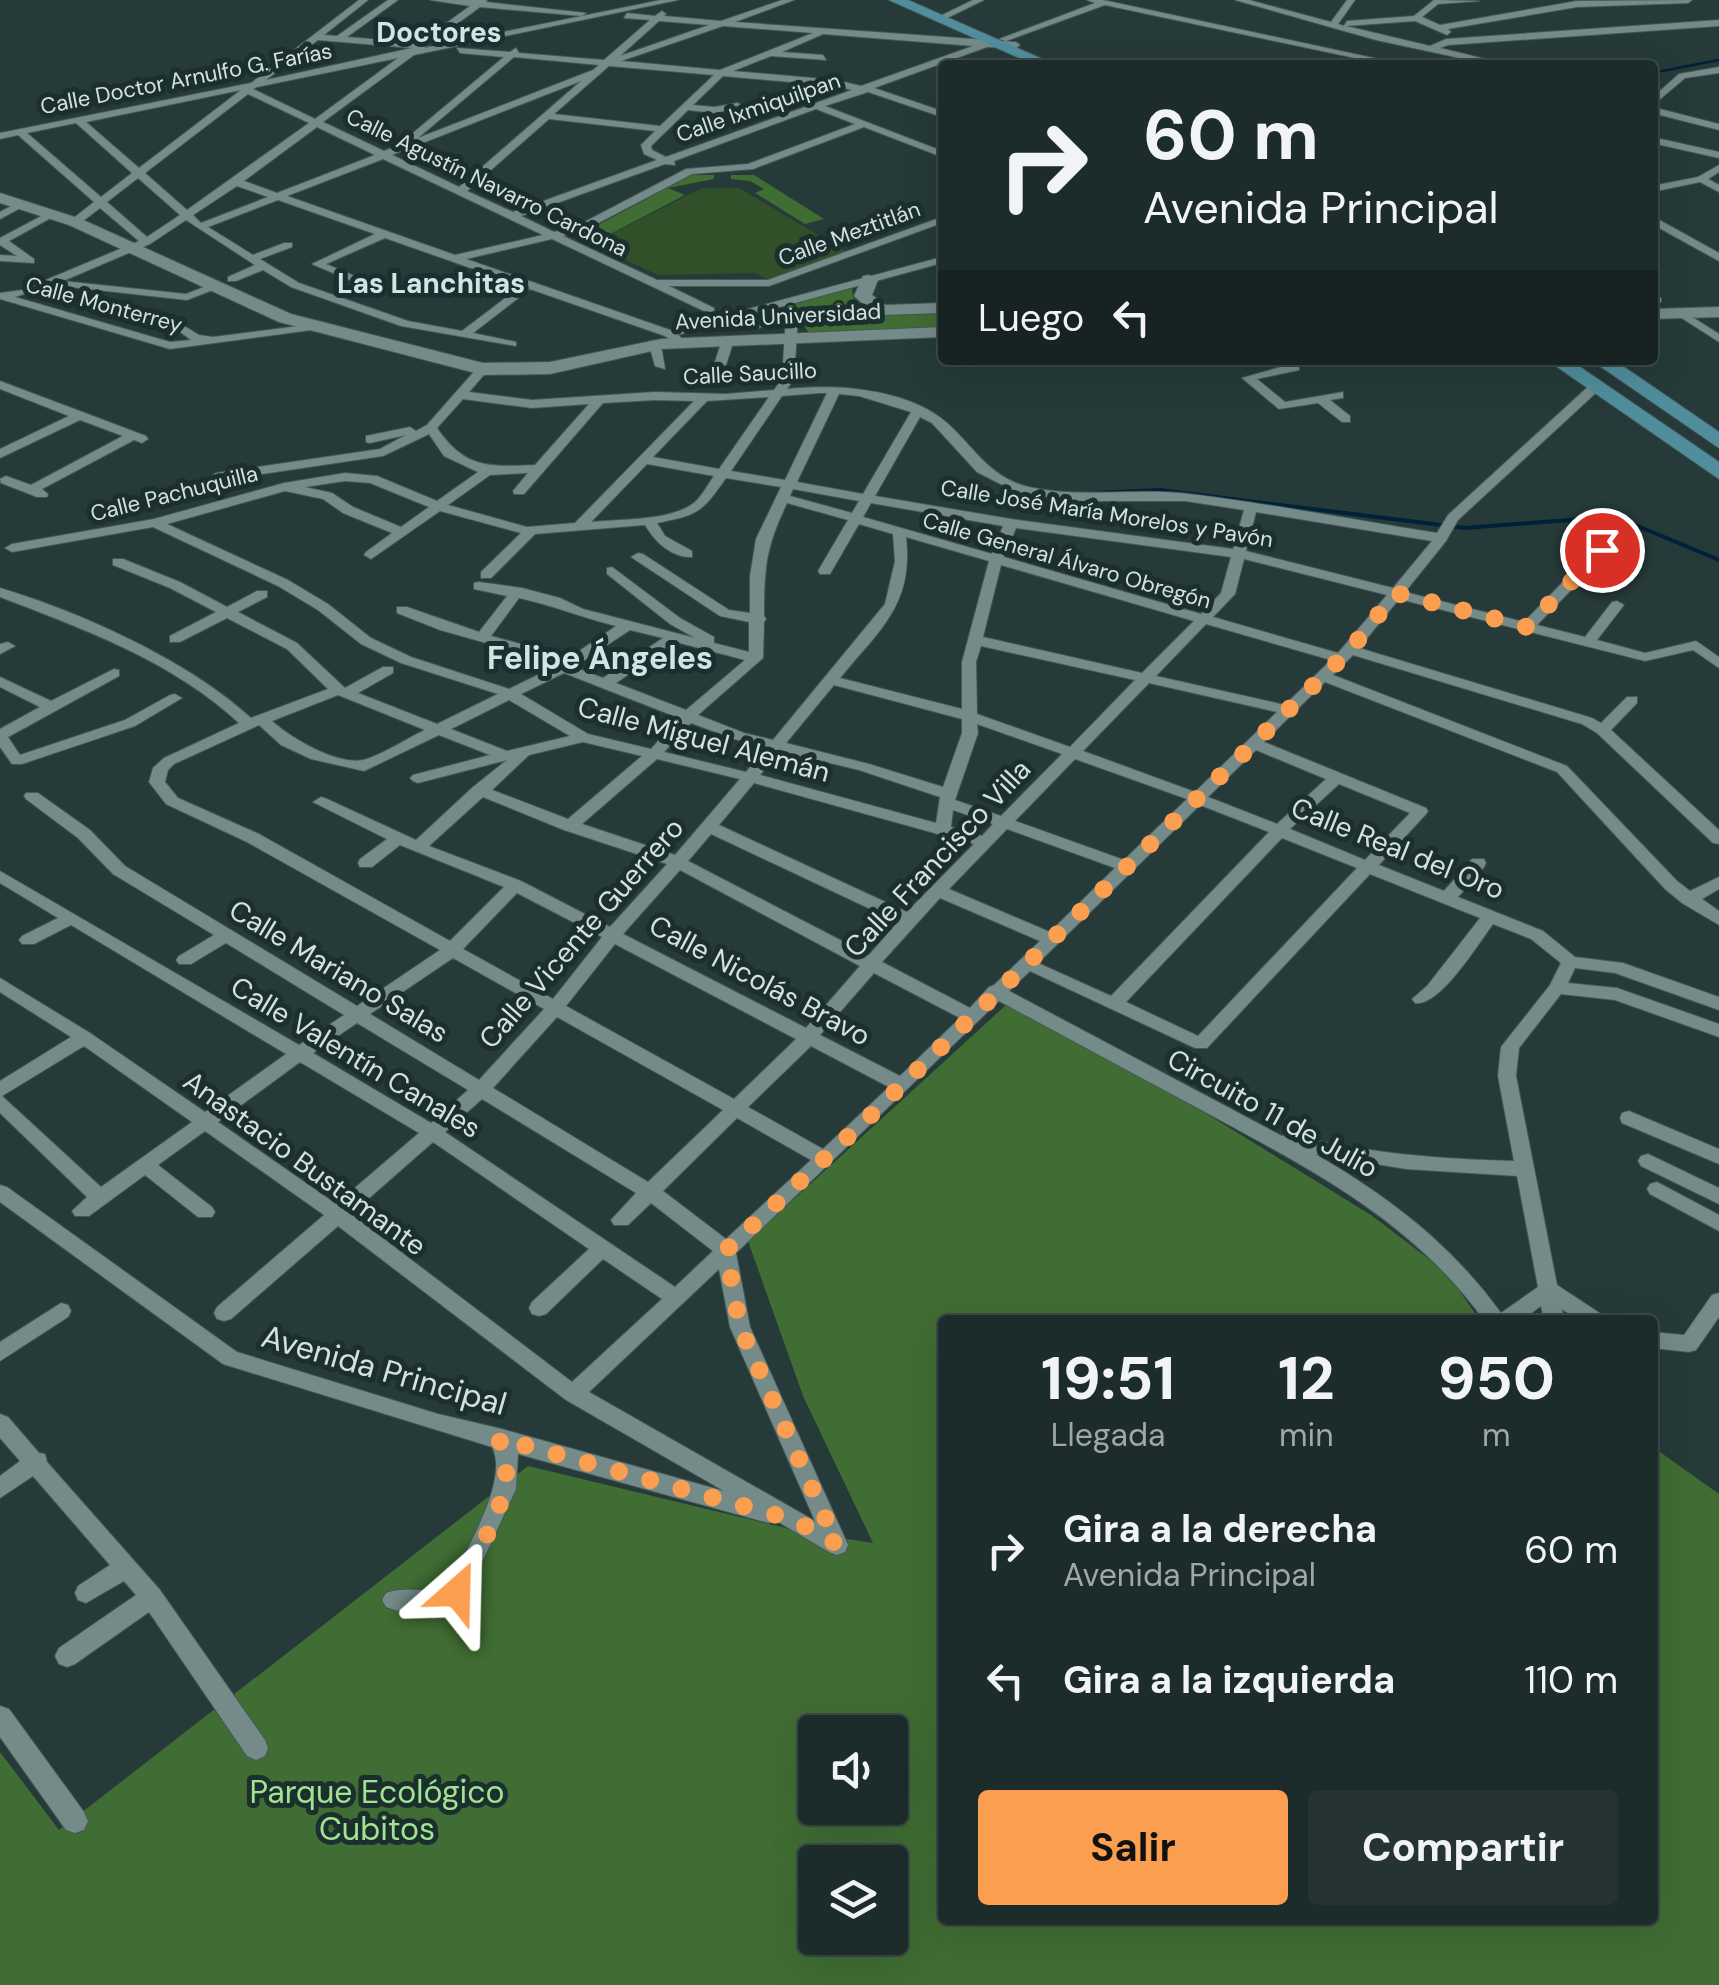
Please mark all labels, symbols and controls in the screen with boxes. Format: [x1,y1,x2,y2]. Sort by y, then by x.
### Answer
district label: Doctores [376,14,502,51]
street label: Calle Doctor Arnulfo G. Farías [38,36,334,121]
street label: Calle Ixmiquilpan [672,66,844,149]
text: 60 m [1143,90,1319,181]
icon: right [978,100,1108,230]
street label: Calle Agustín Navarro Cardona [341,102,632,263]
text: Avenida Principal [1143,178,1499,237]
street label: Calle Meztitlán [774,194,924,273]
district label: Las Lanchitas [337,265,525,302]
street label: Calle Monterrey [22,270,185,339]
icon: left [1104,290,1159,345]
text: Luego [978,293,1084,343]
street label: Avenida Universidad [674,297,882,336]
street label: Calle Saucillo [682,356,818,391]
street label: Calle Pachuquilla [87,459,261,528]
street label: Calle José María Morelos y Pavón [939,473,1275,554]
street label: Calle General Álvaro Obregón [919,505,1214,616]
pin [1560,508,1645,593]
icon: arrive [1575,523,1630,578]
district label: Felipe Ángeles [487,637,713,679]
street label: Calle Miguel Alemán [574,688,834,791]
street label: Calle Francisco Villa [836,751,1039,965]
street label: Calle Real del Oro [1286,789,1510,908]
street label: Calle Vicente Guerrero [471,810,692,1056]
street label: Calle Mariano Salas [222,891,455,1052]
street label: Calle Nicolás Bravo [643,906,877,1054]
street label: Calle Valentín Canales [224,968,488,1147]
street label: Circuito 11 de Julio [1161,1040,1385,1187]
street label: Anastacio Bustamante [176,1063,434,1264]
street label: Avenida Principal [257,1315,511,1425]
text: 19:51 [1041,1339,1175,1418]
text: 12 [1278,1339,1335,1418]
text: 950 [1437,1339,1555,1418]
text: Llegada [1051,1414,1165,1456]
text: min [1279,1414,1334,1456]
text: m [1482,1414,1511,1456]
text: Gira a la derecha [1063,1504,1377,1554]
icon: right [978,1523,1033,1578]
text: 60 m [1524,1525,1618,1575]
position arrow [405,1540,509,1644]
text: Avenida Principal [1063,1554,1316,1596]
icon: left [978,1653,1033,1708]
text: Gira a la izquierda [1063,1655,1395,1705]
text: 110 m [1524,1655,1618,1705]
map controls [798,1715,908,1955]
button: sound [798,1715,908,1825]
park label: Parque Ecológico Cubitos [249,1771,505,1850]
button: Salir [978,1790,1288,1905]
button: Compartir [1308,1790,1618,1905]
button: layers [798,1845,908,1955]

